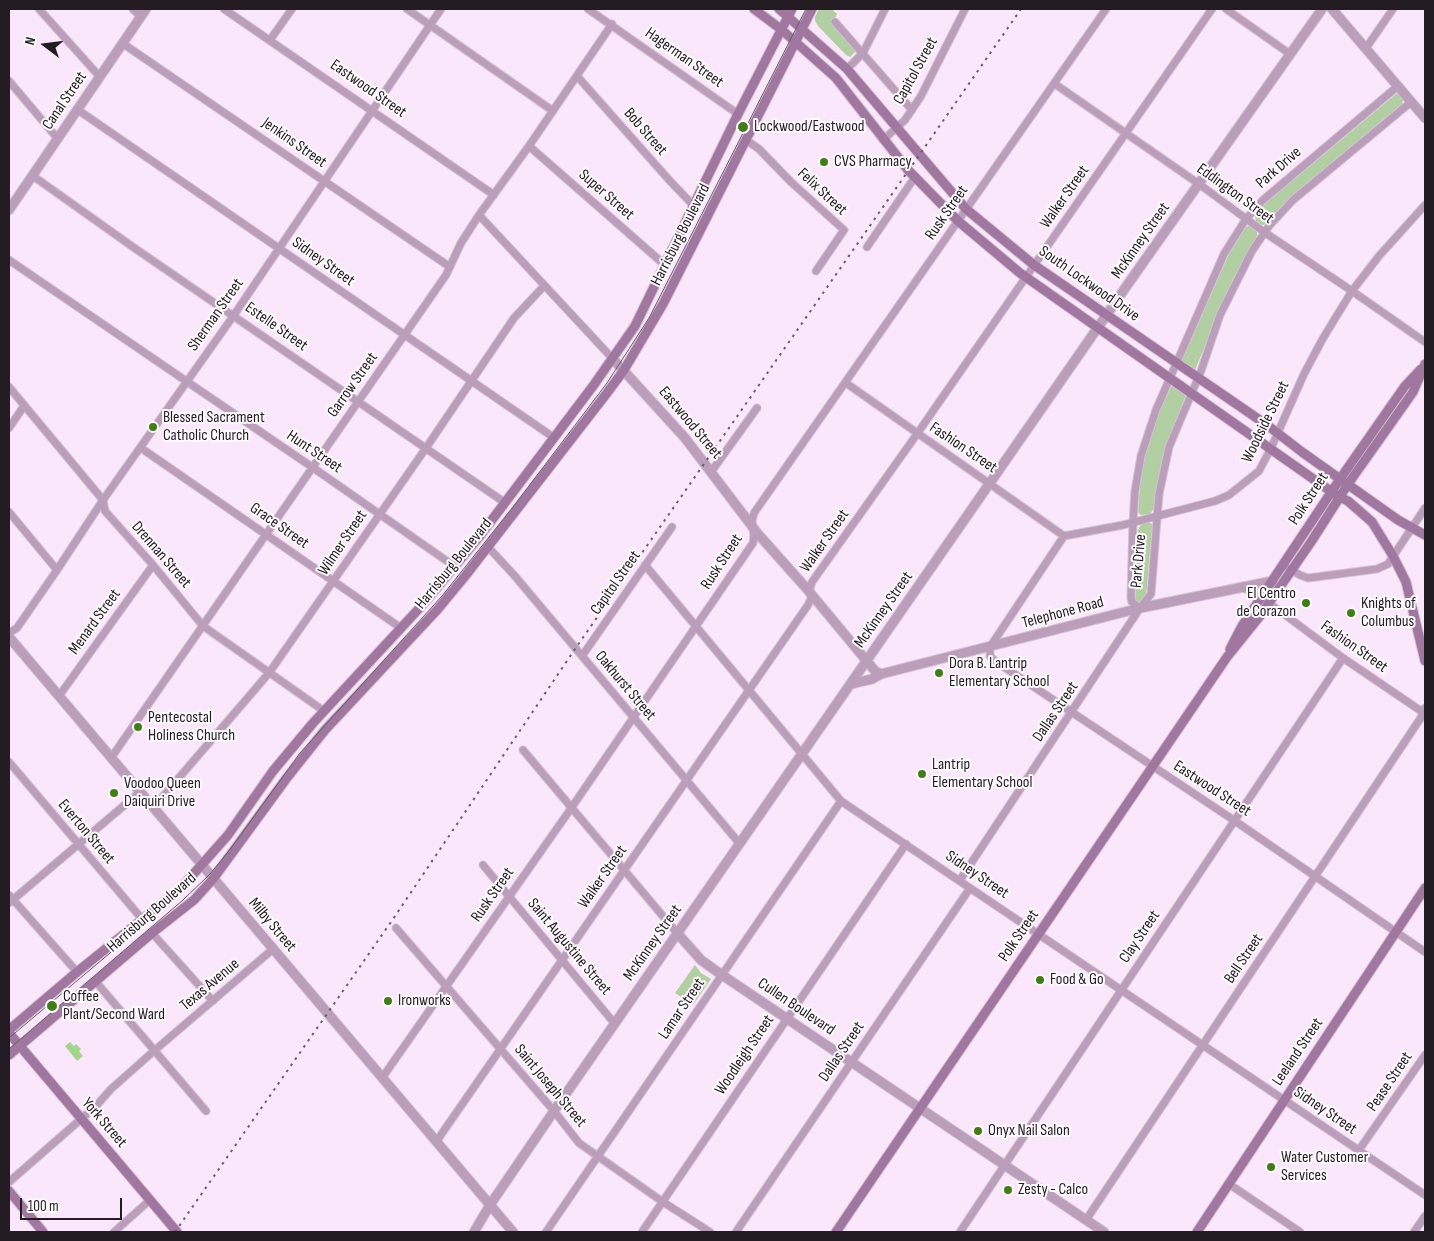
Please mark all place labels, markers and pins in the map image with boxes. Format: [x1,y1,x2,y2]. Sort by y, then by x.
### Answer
place label: Lockwood/Eastwood [754,117,864,137]
marker: Lockwood/Eastwood [736,120,750,134]
place label: CVS Pharmacy [834,152,912,172]
marker: CVS Pharmacy [818,156,830,168]
place label: Blessed Sacrament Catholic Church [163,408,265,446]
marker: Blessed Sacrament Catholic Church [147,421,159,433]
place label: El Centro de Corazon [1237,584,1296,622]
place label: Knights of Columbus [1361,594,1416,632]
marker: El Centro de Corazon [1300,597,1312,609]
marker: Knights of Columbus [1345,607,1357,619]
place label: Dora B. Lantrip Elementary School [949,654,1049,692]
marker: Dora B. Lantrip Elementary School [933,667,945,679]
place label: Pentecostal Holiness Church [148,708,235,746]
marker: Pentecostal Holiness Church [132,721,144,733]
place label: Lantrip Elementary School [932,755,1032,793]
marker: Lantrip Elementary School [916,768,928,780]
place label: Voodoo Queen Daiquiri Drive [124,774,201,812]
marker: Voodoo Queen Daiquiri Drive [108,787,120,799]
place label: Food & Go [1050,970,1104,990]
marker: Food & Go [1034,974,1046,986]
place label: Coffee Plant/Second Ward [63,987,165,1025]
place label: Ironworks [398,991,451,1011]
marker: Ironworks [382,995,394,1007]
marker: Coffee Plant/Second Ward [45,999,59,1013]
place label: Onyx Nail Salon [988,1121,1070,1141]
marker: Onyx Nail Salon [972,1125,984,1137]
place label: Water Customer Services [1281,1148,1368,1186]
marker: Water Customer Services [1265,1161,1277,1173]
place label: Zesty - Calco [1018,1180,1088,1200]
marker: Zesty - Calco [1002,1184,1014,1196]

